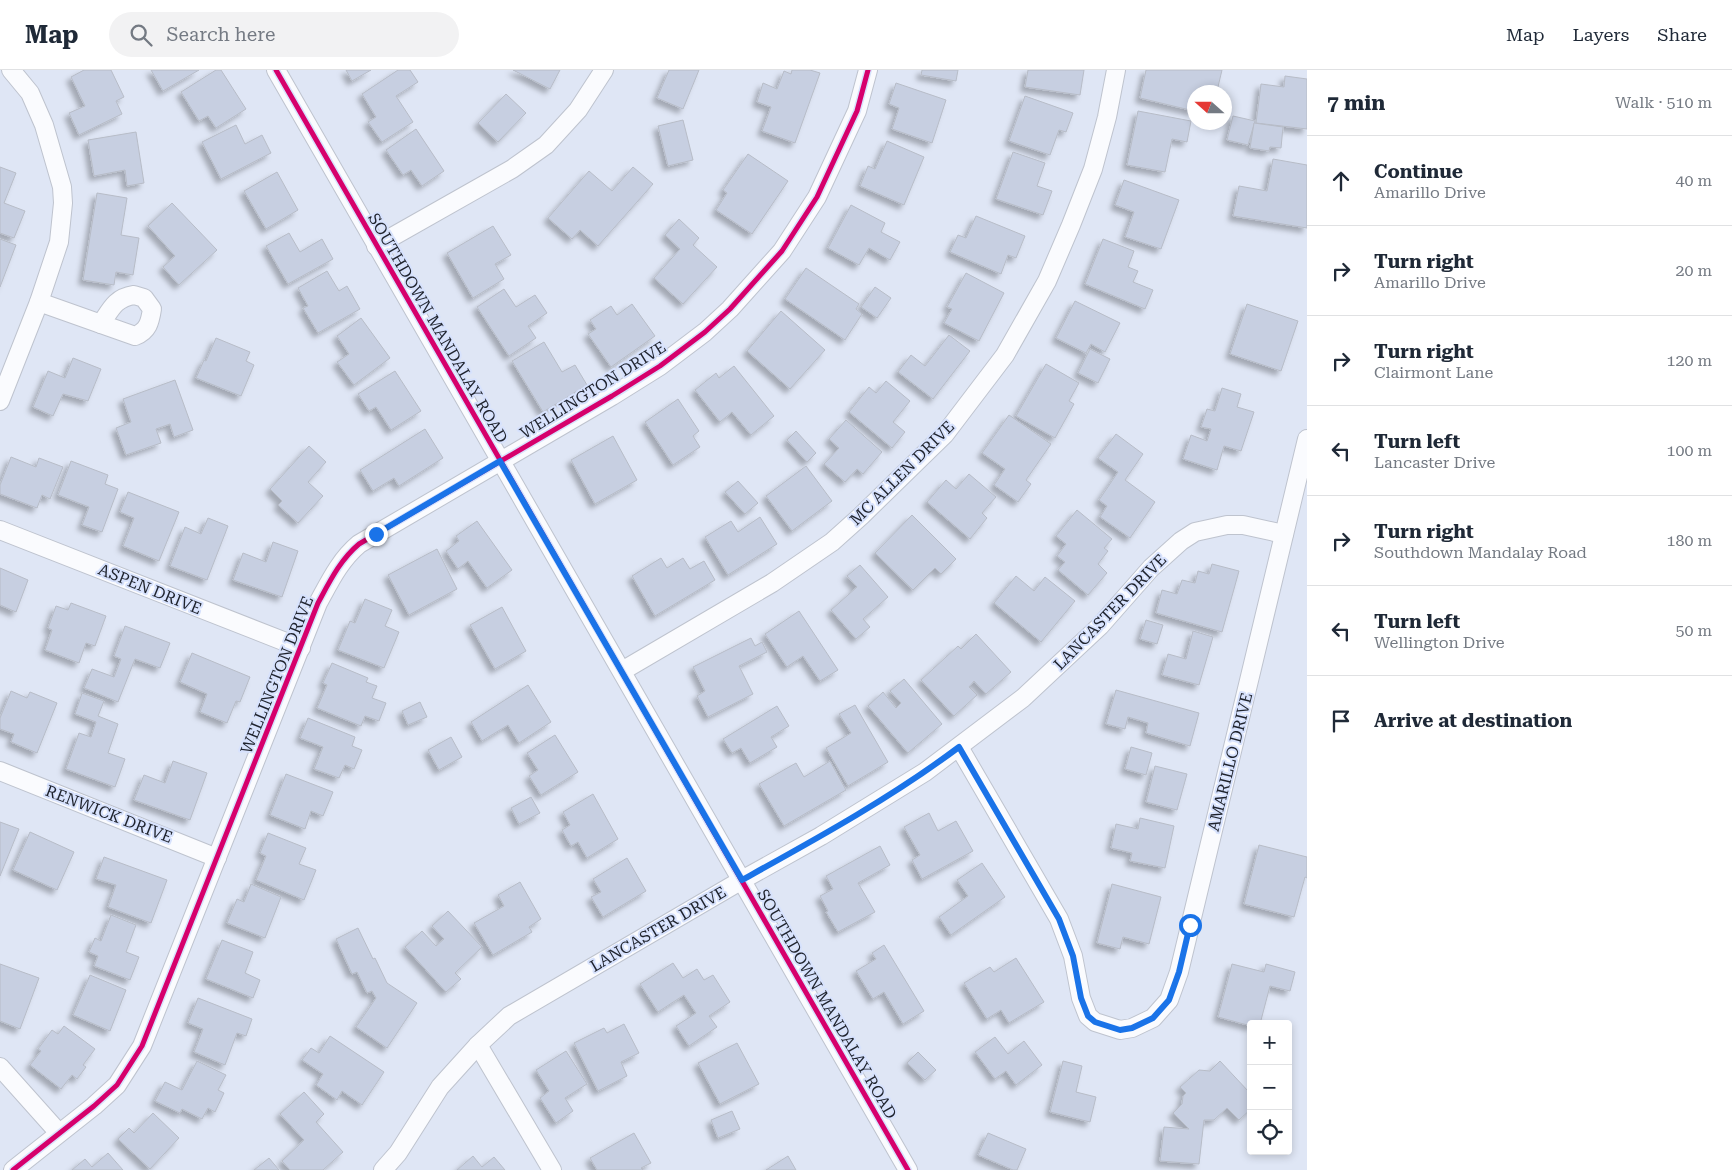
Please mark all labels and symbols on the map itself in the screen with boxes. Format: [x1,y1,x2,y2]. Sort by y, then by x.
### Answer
north arrow [1187,85,1232,130]
street label: SOUTHDOWN MANDALAY ROAD [364,210,512,446]
street label: WELLINGTON DRIVE [517,337,669,443]
street label: MC ALLEN DRIVE [846,417,958,529]
route end [365,523,388,546]
street label: LANCASTER DRIVE [1050,550,1170,674]
street label: ASPEN DRIVE [96,560,204,618]
street label: WELLINGTON DRIVE [237,593,317,757]
street label: AMARILLO DRIVE [1204,691,1256,833]
street label: RENWICK DRIVE [43,781,175,847]
street label: LANCASTER DRIVE [587,882,729,976]
street label: SOUTHDOWN MANDALAY ROAD [753,886,901,1122]
route start [1179,914,1202,937]

